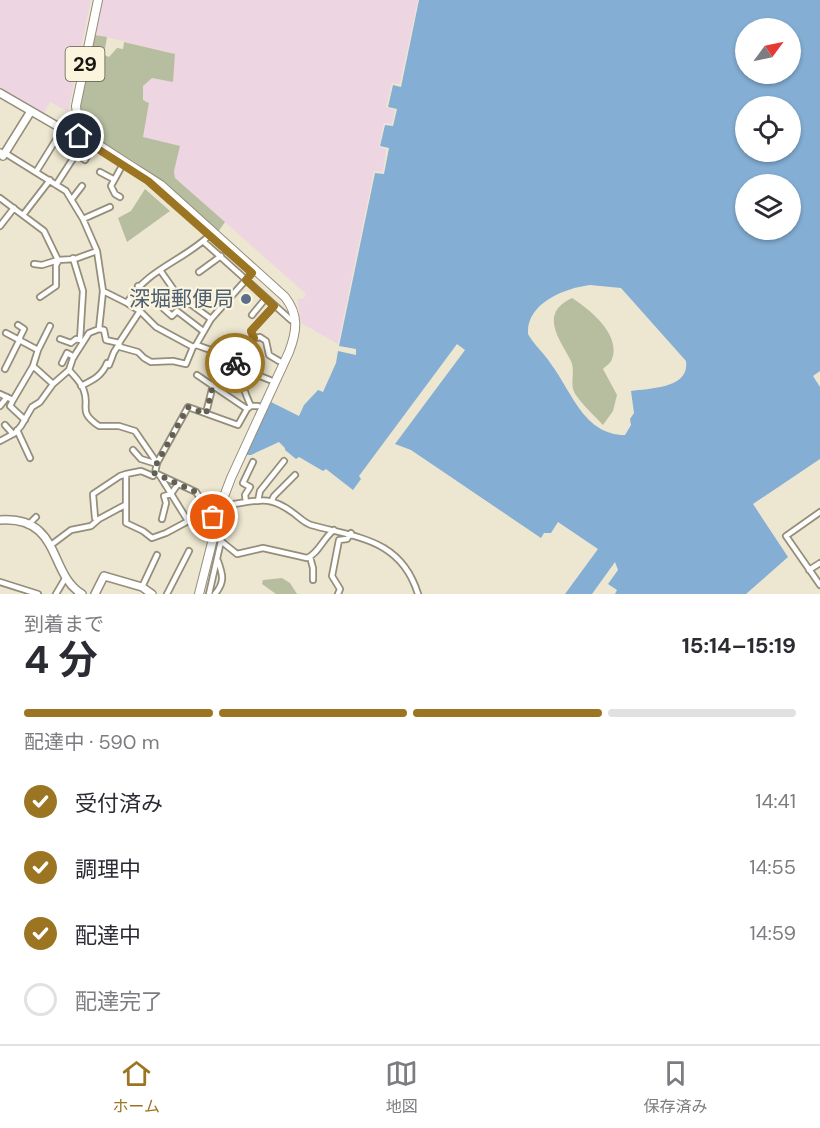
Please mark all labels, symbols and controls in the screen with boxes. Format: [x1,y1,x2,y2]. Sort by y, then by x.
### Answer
north arrow [735,18,801,84]
map controls [735,18,801,240]
road number: 29 [66,47,104,81]
button: locate [735,96,801,162]
pin [53,110,104,161]
icon: home [62,119,95,152]
button: layers [735,174,801,240]
place label: 深堀郵便局 [129,285,234,313]
marker: 深堀郵便局 [239,292,253,306]
courier [205,333,265,393]
icon: bike [219,347,252,380]
pin [187,491,238,542]
icon: bag [196,500,229,533]
text: 到着まで [24,611,104,637]
text: 15:14–15:19 [682,631,796,660]
text: 4 分 [24,634,98,685]
text: 配達中 · 590 m [24,729,160,755]
icon: check [24,785,57,818]
text: 14:41 [755,788,796,814]
text: 受付済み [75,789,163,818]
icon: check [24,851,57,884]
text: 14:55 [749,854,796,880]
text: 調理中 [75,855,141,884]
icon: check [24,917,57,950]
text: 14:59 [749,920,796,946]
text: 配達中 [75,921,141,950]
text: 配達完了 [75,987,163,1016]
tab: ホーム [113,1057,160,1117]
tab: 地図 [385,1057,418,1117]
tab: 保存済み [643,1057,707,1117]

